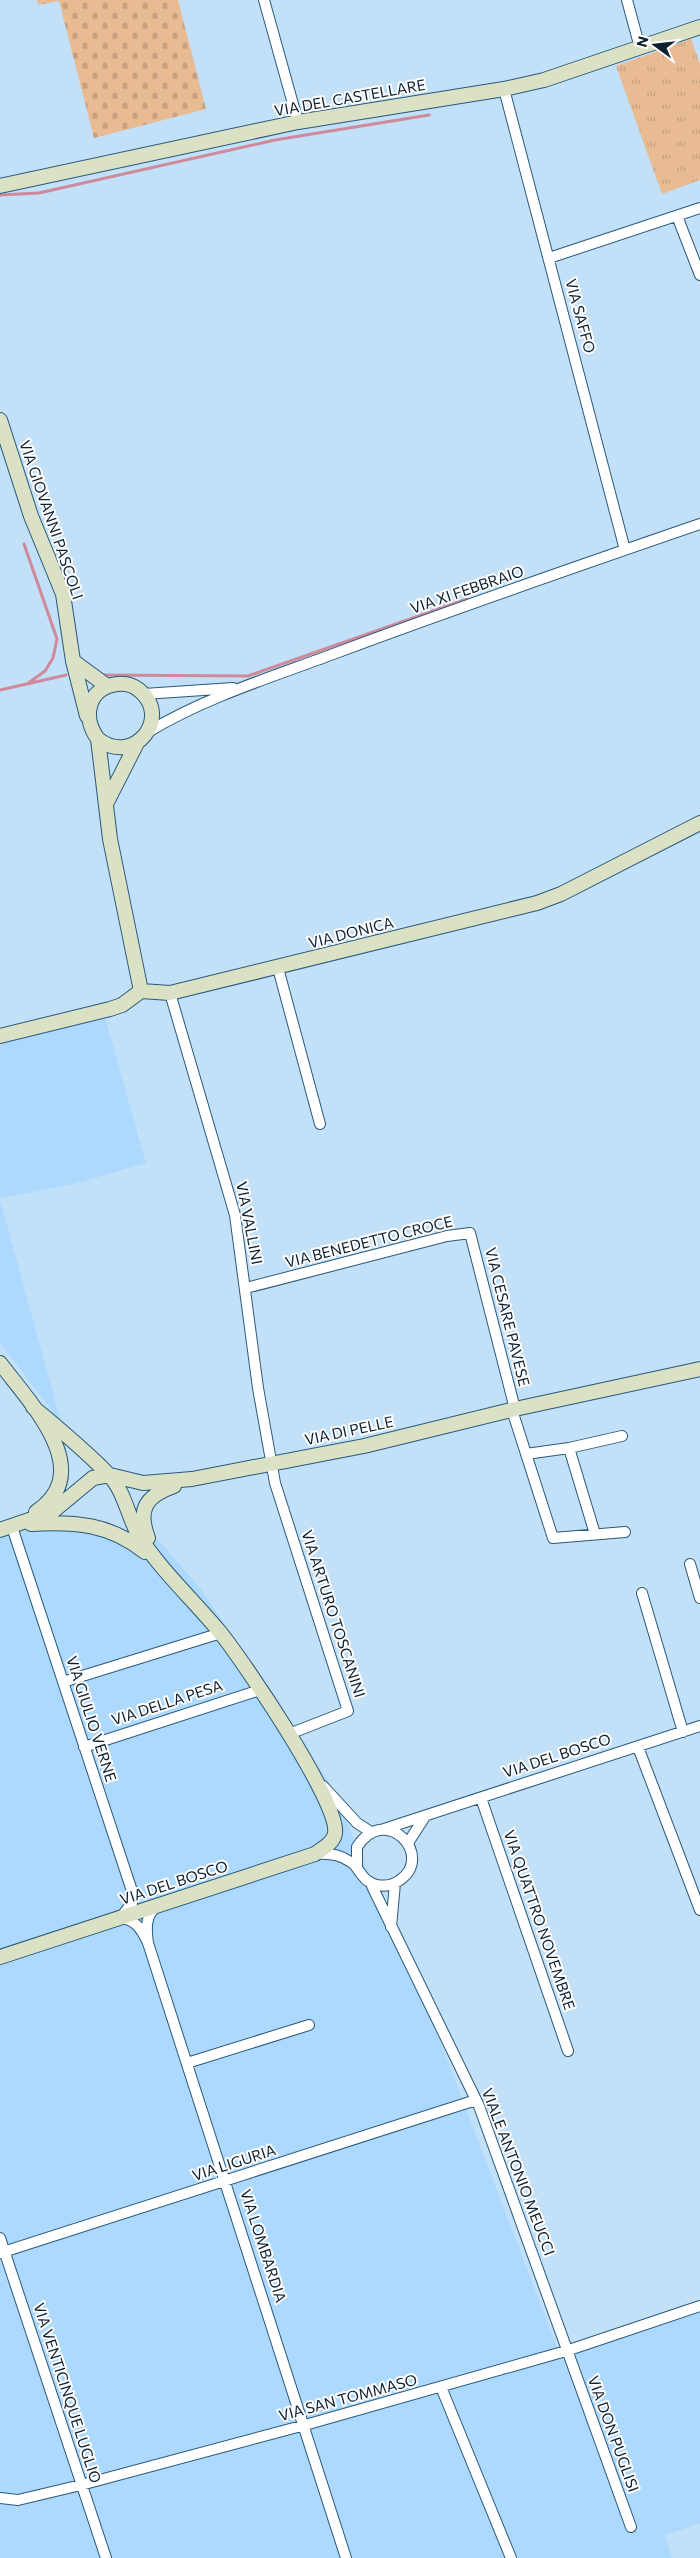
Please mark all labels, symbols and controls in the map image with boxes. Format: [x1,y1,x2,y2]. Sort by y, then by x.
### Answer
north arrow [630,20,680,70]
text: N [632,34,652,49]
street label: VIA DEL CASTELLARE [273,75,427,119]
street label: VIA SAFFO [562,277,600,355]
street label: VIA GIOVANNI PASCOLI [16,438,88,602]
street label: VIA XI FEBBRAIO [408,561,526,617]
street label: VIA DONICA [306,913,395,951]
street label: VIA VALLINI [233,1180,267,1266]
street label: VIA BENEDETTO CROCE [283,1211,454,1271]
street label: VIA CESARE PAVESE [482,1245,534,1388]
street label: VIA DI PELLE [303,1412,395,1448]
street label: VIA ARTURO TOSCANINI [298,1528,370,1700]
street label: VIA GIULIO VERNE [63,1654,121,1784]
street label: VIA DELLA PESA [109,1676,224,1728]
street label: VIA DEL BOSCO [500,1729,613,1781]
street label: VIA QUATTRO NOVEMBRE [501,1827,579,2012]
street label: VIA DEL BOSCO [117,1856,230,1908]
street label: VIALE ANTONIO MEUCCI [479,2085,559,2258]
street label: VIA LIGURIA [190,2140,278,2184]
street label: VIA LOMBARDIA [237,2187,291,2305]
street label: VIA VENTICINQUE LUGLIO [30,2300,106,2485]
street label: VIA SAN TOMMASO [277,2370,419,2424]
street label: VIA DON PUGLISI [585,2373,643,2494]

